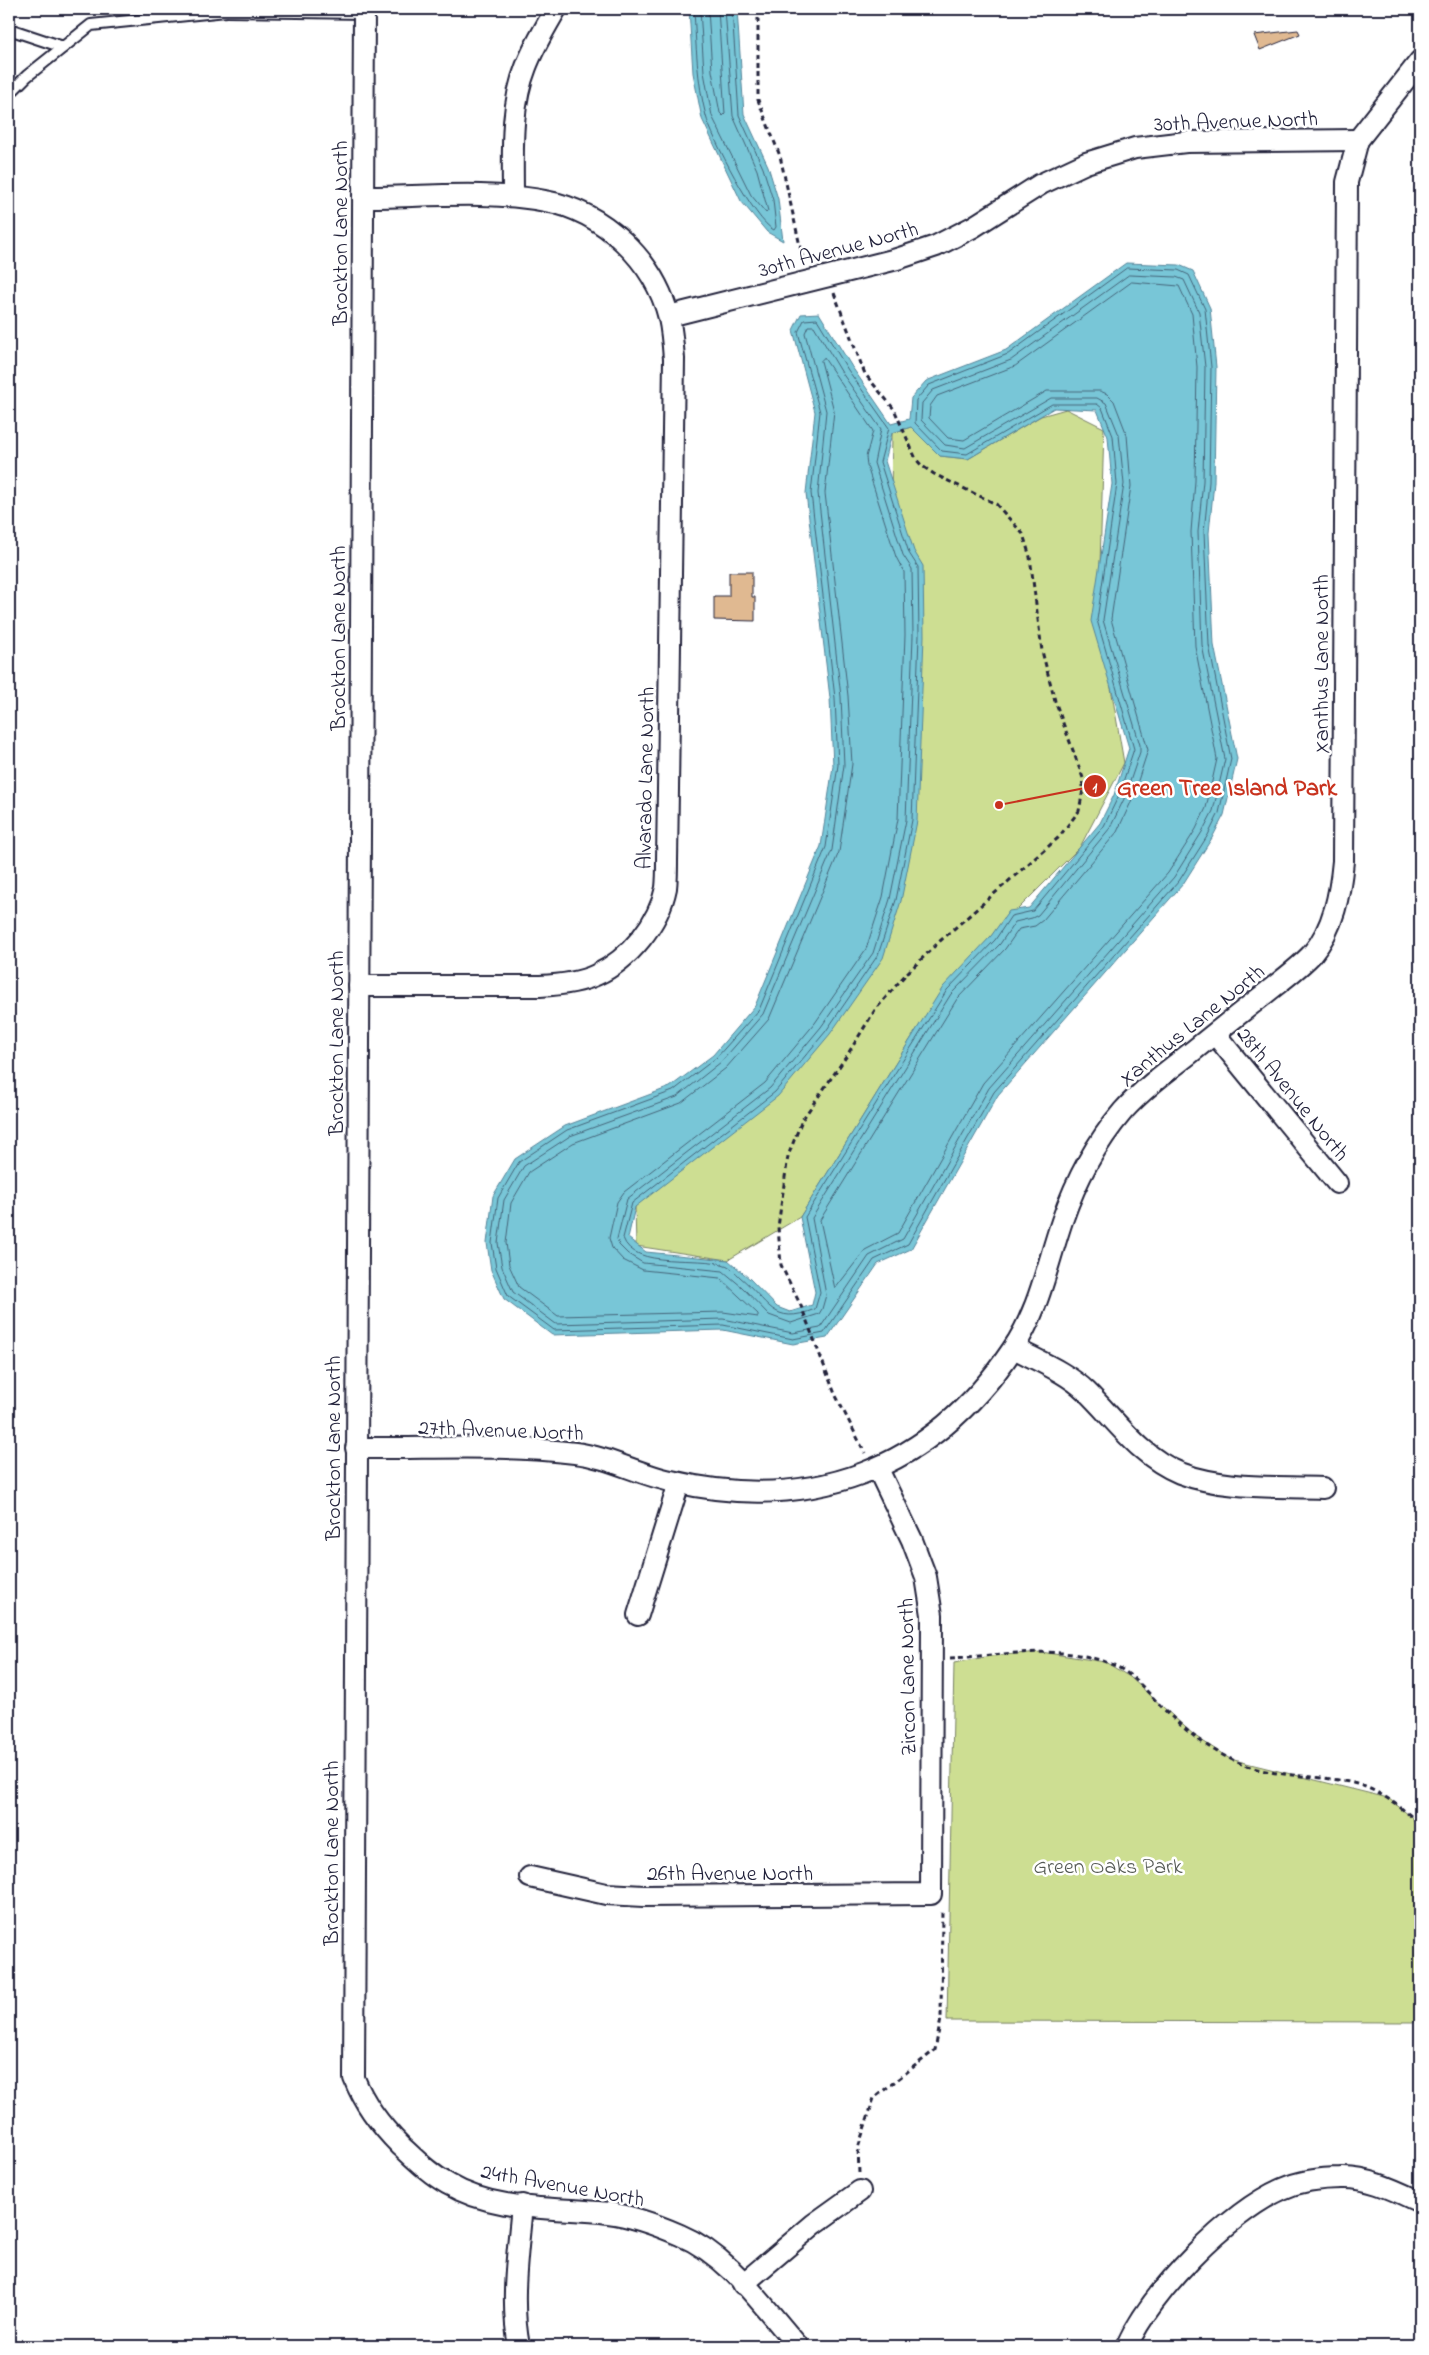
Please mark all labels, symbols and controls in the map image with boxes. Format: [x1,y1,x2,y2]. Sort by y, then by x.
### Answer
street label: 30th Avenue North [1154,104,1319,142]
street label: Brockton Lane North [326,141,358,326]
street label: 30th Avenue North [755,214,922,288]
street label: Brockton Lane North [324,546,356,731]
street label: Xanthus Lane North [1307,574,1339,754]
street label: Alvarado Lane North [629,686,665,870]
callout: Green Tree Island Park [1082,767,1348,806]
text: Green Tree Island Park [1117,772,1338,807]
text: 1 [1093,777,1098,799]
street label: Brockton Lane North [322,951,354,1136]
street label: Xanthus Lane North [1113,957,1273,1095]
street label: 28th Avenue North [1227,1021,1356,1169]
street label: Brockton Lane North [319,1356,351,1541]
street label: 27th Avenue North [418,1413,584,1451]
street label: Zircon Lane North [892,1598,926,1756]
street label: Brockton Lane North [317,1761,349,1946]
park label: Green Oaks Park [1033,1852,1183,1884]
street label: 26th Avenue North [647,1859,813,1891]
street label: 24th Avenue North [478,2157,647,2217]

